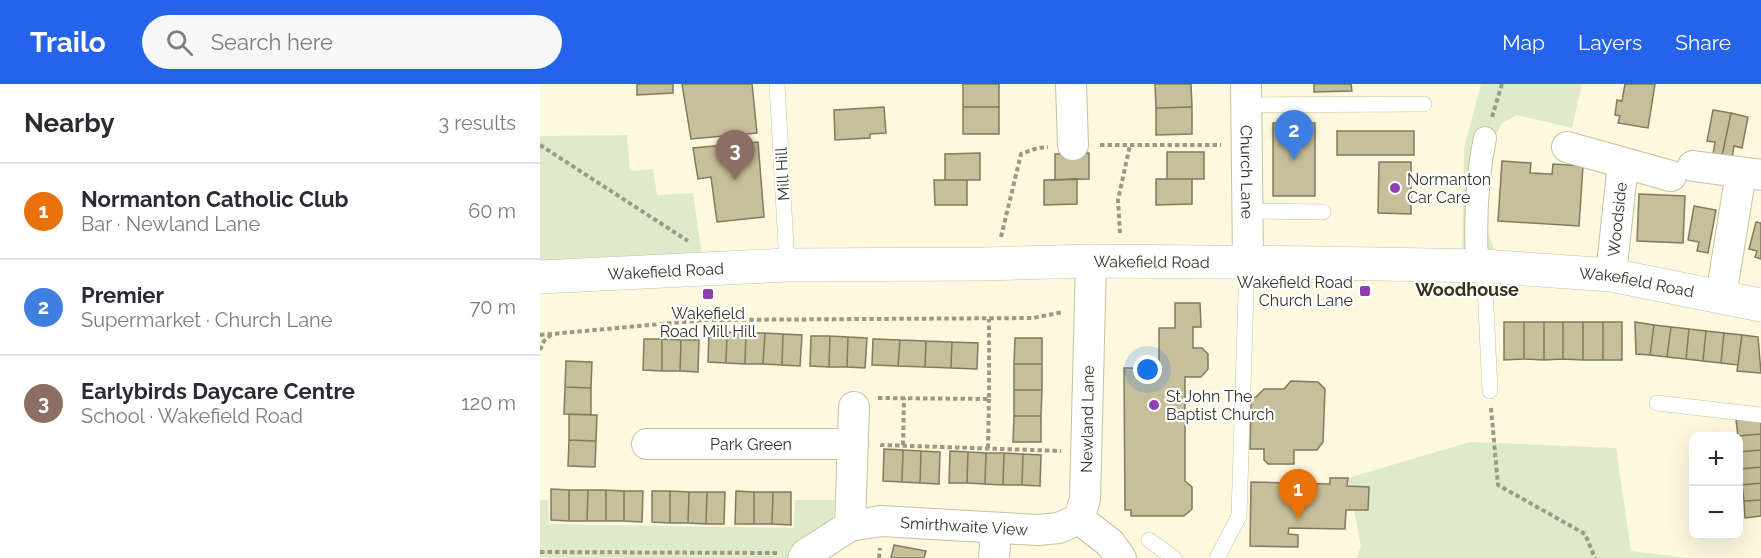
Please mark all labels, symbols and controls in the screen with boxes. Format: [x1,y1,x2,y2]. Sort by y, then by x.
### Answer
search box [142,15,562,69]
text: Trailo [30,26,106,59]
icon: search [163,26,196,59]
text: Search here [211,29,333,55]
text: Map [1502,30,1545,55]
text: Layers [1578,30,1642,55]
text: Share [1675,30,1731,55]
text: Nearby [24,108,114,138]
pin: 2 [1274,110,1314,160]
text: 3 results [438,111,516,135]
street label: Church Lane [1236,125,1257,219]
pin: 3 [716,130,754,180]
street label: Mill Hill [772,146,793,201]
place label: Normanton Car Care [1407,170,1491,207]
marker: Normanton Car Care [1388,181,1402,195]
street label: Woodside [1604,181,1631,258]
text: Normanton Catholic Club [81,186,349,212]
text: 1 [39,199,48,223]
text: 60 m [468,199,516,223]
text: Bar · Newland Lane [81,212,260,236]
street label: Wakefield Road [1093,252,1210,272]
street label: Wakefield Road [607,259,724,284]
street label: Wakefield Road [1579,264,1696,301]
place label: Wakefield Road Church Lane [1237,273,1353,310]
district label: Woodhouse [1415,279,1519,300]
text: Premier [81,282,164,308]
marker: Wakefield Road Church Lane [1358,284,1372,298]
marker: Wakefield Road Mill Hill [701,287,715,301]
text: 2 [38,295,49,319]
text: 70 m [470,295,516,319]
place label: Wakefield Road Mill Hill [660,304,757,341]
text: Supermarket · Church Lane [81,308,332,332]
your location [1133,355,1162,384]
street label: Newland Lane [1077,365,1098,473]
text: Earlybirds Daycare Centre [81,378,355,404]
place label: St John The Baptist Church [1166,387,1274,424]
text: 3 [38,391,49,415]
text: 120 m [461,391,516,415]
marker: St John The Baptist Church [1147,398,1161,412]
text: School · Wakefield Road [81,404,303,428]
map controls [1689,432,1743,540]
button: + [1689,432,1743,486]
street label: Park Green [710,435,792,454]
pin: 1 [1278,470,1317,519]
button: − [1689,486,1743,540]
street label: Smirthwaite View [900,513,1029,539]

